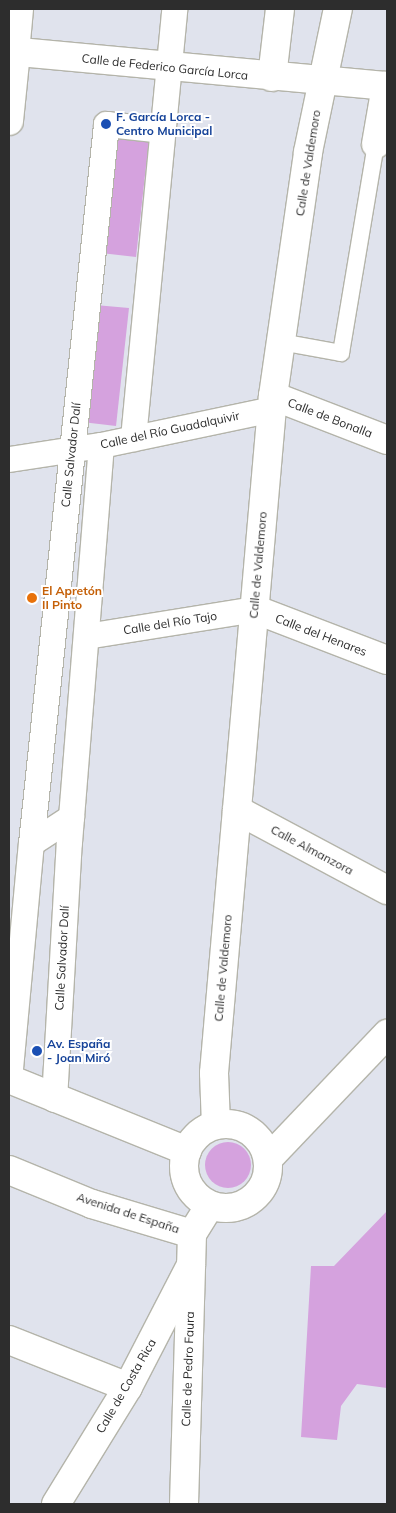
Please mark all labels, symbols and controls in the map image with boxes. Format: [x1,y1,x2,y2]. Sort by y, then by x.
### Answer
street label: Calle de Federico García Lorca [81,51,249,83]
street label: Calle de Valdemoro [292,109,324,217]
place label: F. García Lorca - Centro Municipal [116,110,212,138]
marker: F. García Lorca - Centro Municipal [100,118,112,130]
street label: Calle de Bonalla [286,395,374,441]
street label: Calle Salvador Dalí [58,402,84,508]
street label: Calle del Río Guadalquivir [99,408,241,452]
street label: Calle de Valdemoro [246,511,270,619]
place label: El Apretón II Pinto [42,584,102,612]
marker: El Apretón II Pinto [26,592,38,604]
street label: Calle del Río Tajo [122,608,218,638]
street label: Calle del Henares [273,611,369,659]
street label: Calle Almanzora [268,822,356,878]
street label: Calle Salvador Dalí [52,905,72,1011]
street label: Calle de Valdemoro [211,914,235,1022]
place label: Av. España - Joan Miró [47,1037,111,1065]
marker: Av. España - Joan Miró [31,1045,43,1057]
street label: Avenida de España [75,1190,181,1236]
street label: Calle de Pedro Faura [179,1311,197,1427]
street label: Calle de Costa Rica [93,1336,159,1436]

